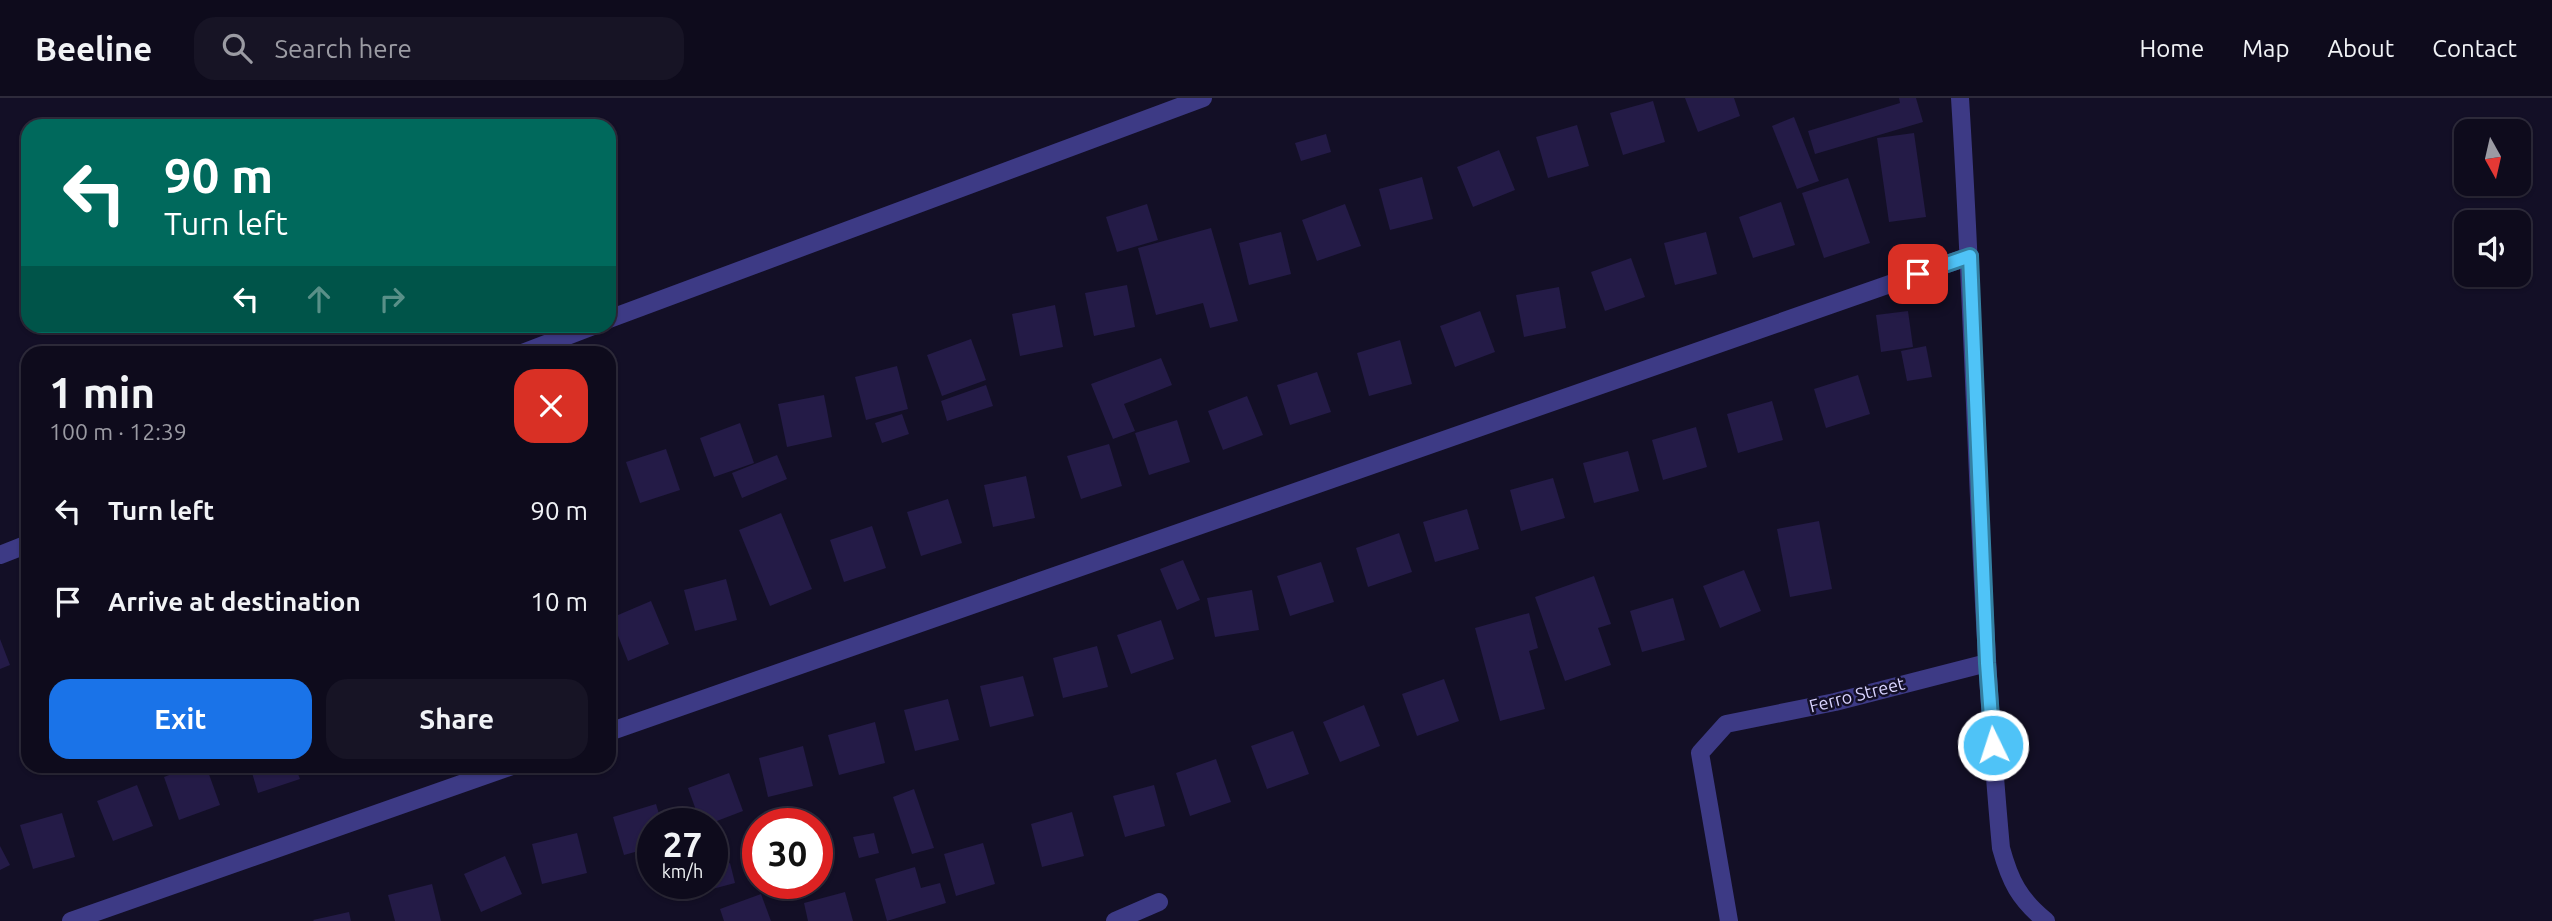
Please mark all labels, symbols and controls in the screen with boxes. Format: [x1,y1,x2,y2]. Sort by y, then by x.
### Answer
search box [194,17,684,80]
icon: search [218,29,256,67]
text: Beeline [35,30,152,67]
text: Search here [274,34,412,63]
text: Home [2139,35,2204,62]
text: Map [2242,35,2289,62]
text: About [2327,35,2394,62]
text: Contact [2432,35,2517,62]
north arrow [2454,119,2530,196]
map controls [2454,119,2531,287]
icon: left [49,147,140,238]
text: 90 m [164,147,273,202]
text: Turn left [164,205,288,241]
button: sound [2454,210,2531,287]
pin [1888,244,1948,304]
icon: arrive [1899,255,1937,293]
icon: left [227,280,265,318]
icon: ahead [300,280,338,318]
icon: right [373,280,411,318]
text: 1 min [49,369,155,416]
button: close [514,369,588,443]
text: 100 m · 12:39 [49,419,187,444]
icon: left [49,492,87,530]
text: Turn left [108,496,214,525]
text: 90 m [530,496,588,525]
icon: arrive [49,583,87,621]
text: Arrive at destination [108,587,361,616]
text: 10 m [530,587,588,616]
street label: Ferro Street [1807,672,1907,716]
button: Exit [49,679,312,759]
button: Share [326,679,588,759]
position arrow [1956,708,2030,782]
speed limit sign: 30 [742,808,833,899]
text: 27 [663,824,702,864]
text: km/h [662,861,703,881]

